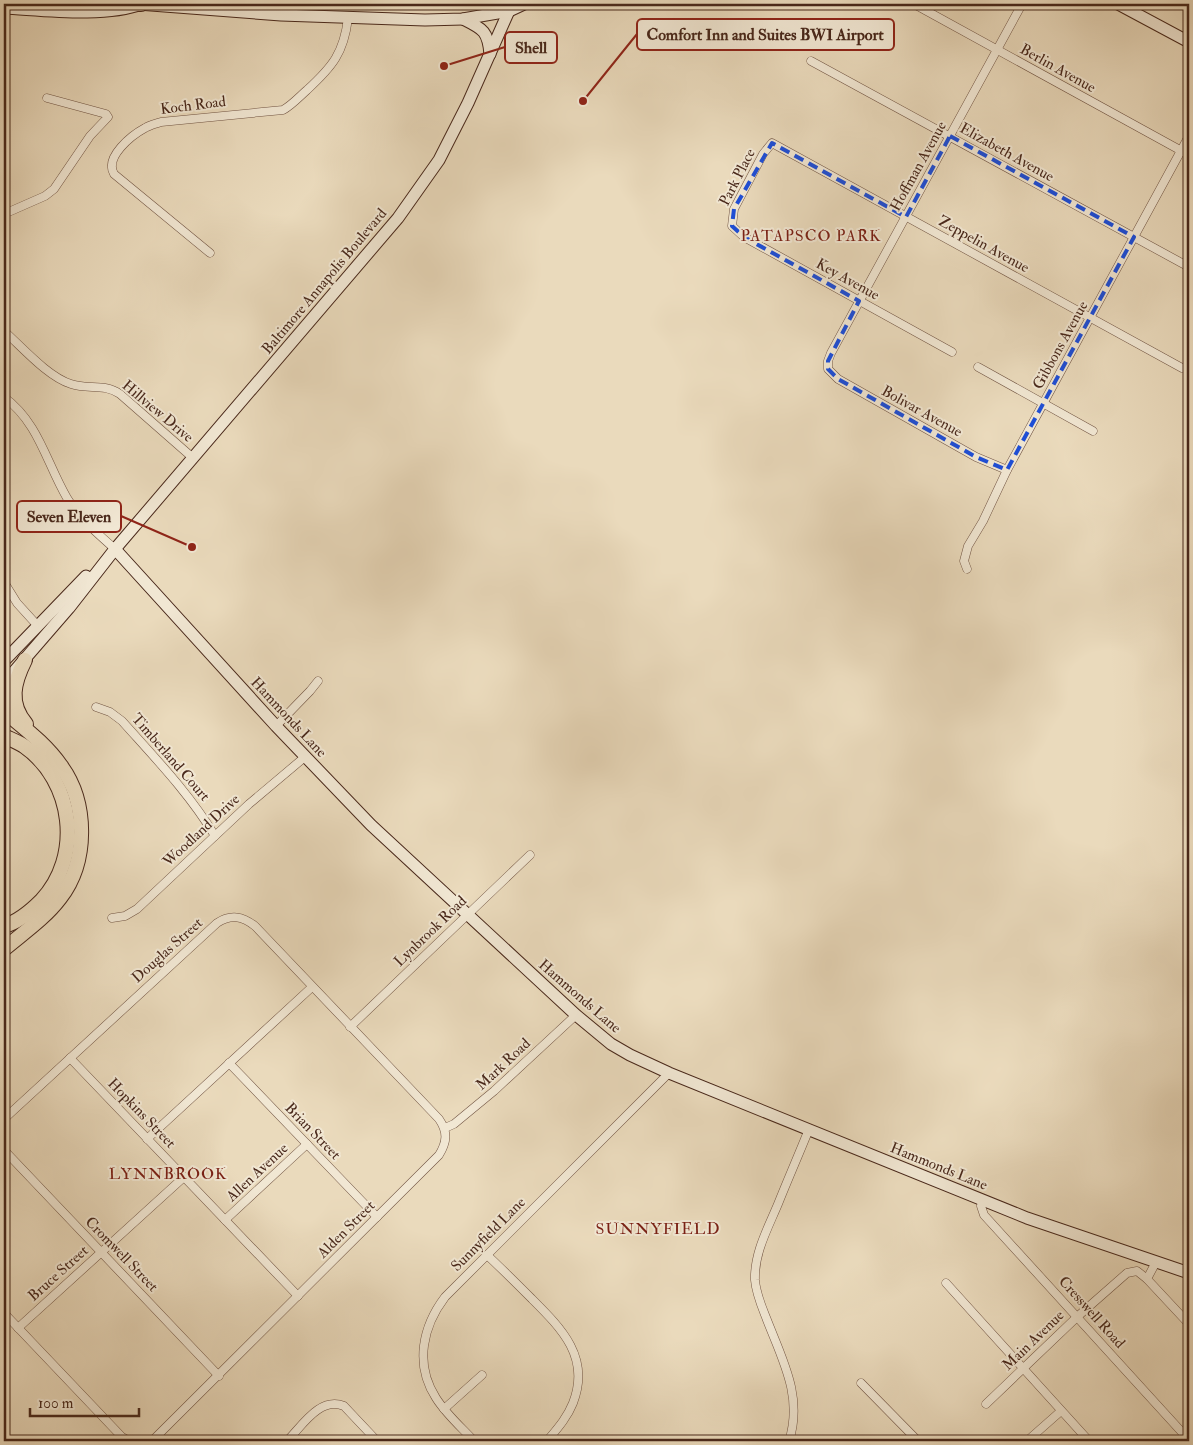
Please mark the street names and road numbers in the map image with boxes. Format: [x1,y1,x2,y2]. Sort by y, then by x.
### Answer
street label: Berlin Avenue [1017,40,1099,97]
street label: Koch Road [159,92,228,119]
street label: Hoffman Avenue [886,118,951,215]
street label: Elizabeth Avenue [956,119,1057,186]
street label: Park Place [715,145,760,209]
street label: Baltimore Annapolis Boulevard [258,204,392,359]
street label: Zeppelin Avenue [934,212,1033,278]
street label: Key Avenue [813,254,883,305]
street label: Gibbons Avenue [1028,298,1092,393]
street label: Hillview Drive [118,376,197,447]
street label: Bolivar Avenue [878,381,966,441]
street label: Hammonds Lane [246,673,331,762]
street label: Timberland Court [127,709,214,805]
street label: Woodland Drive [158,790,244,872]
street label: Lynbrook Road [390,891,471,971]
street label: Douglas Street [128,913,207,987]
street label: Hammonds Lane [534,955,625,1037]
street label: Mark Road [472,1034,535,1094]
street label: Hopkins Street [103,1074,180,1153]
street label: Brian Street [281,1099,345,1164]
street label: Hammonds Lane [887,1138,990,1195]
street label: Allen Avenue [222,1139,292,1207]
street label: Sunnyfield Lane [447,1193,530,1276]
street label: Alden Street [313,1196,379,1263]
street label: Cromwell Street [81,1213,162,1296]
street label: Bruce Street [24,1241,93,1305]
street label: Cresswell Road [1054,1272,1129,1353]
street label: Main Avenue [998,1306,1068,1375]

